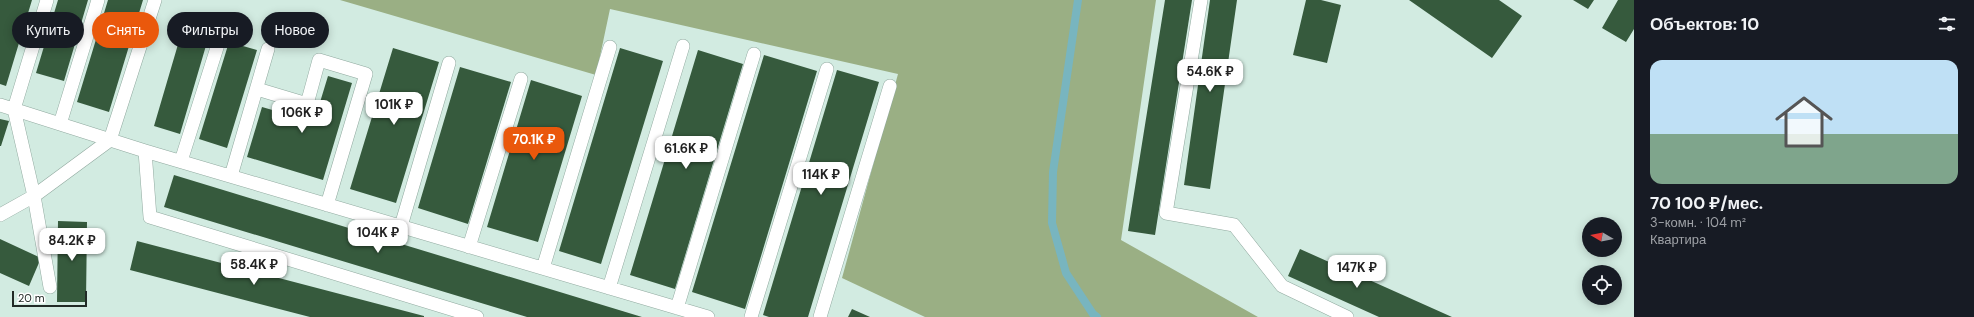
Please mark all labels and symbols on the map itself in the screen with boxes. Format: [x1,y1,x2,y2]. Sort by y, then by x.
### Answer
pin: 54.6K ₽ [1173,59,1247,93]
pin: 101K ₽ [361,92,427,126]
pin: 106K ₽ [269,100,335,134]
pin: 70.1K ₽ [497,127,571,161]
pin: 61.6K ₽ [649,136,723,170]
pin: 114K ₽ [788,162,854,196]
north arrow [1582,217,1622,257]
pin: 104K ₽ [345,220,411,254]
pin: 84.2K ₽ [35,228,109,262]
pin: 58.4K ₽ [217,252,291,286]
pin: 147K ₽ [1324,255,1390,289]
scale bar [12,289,87,308]

